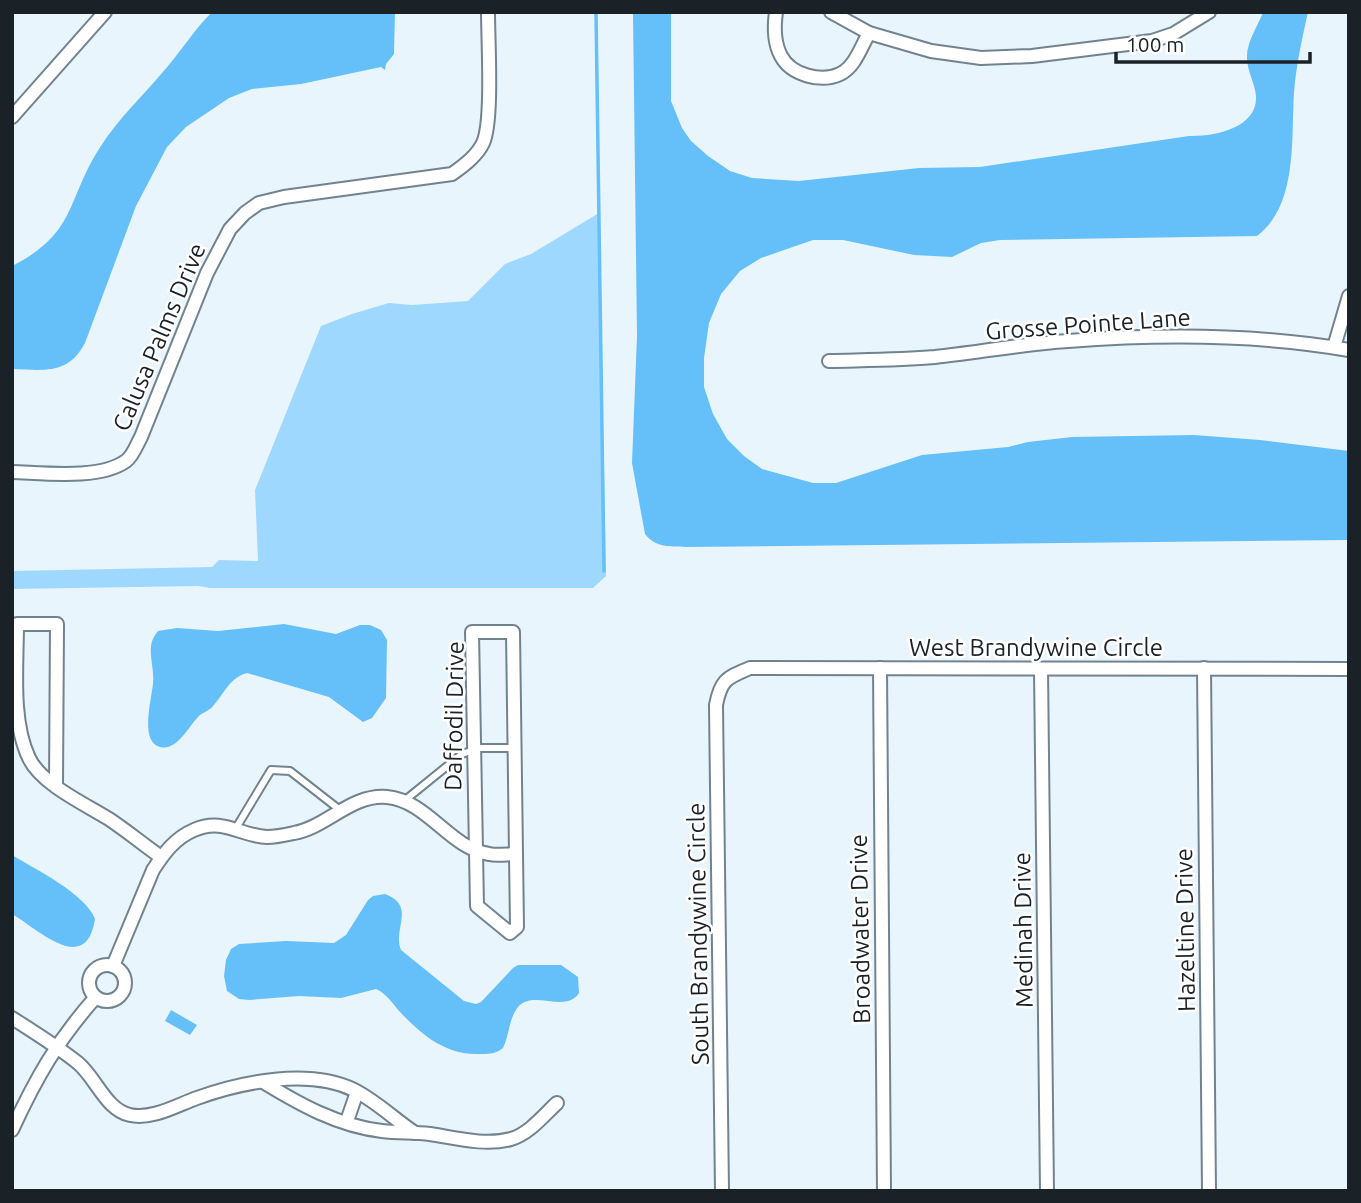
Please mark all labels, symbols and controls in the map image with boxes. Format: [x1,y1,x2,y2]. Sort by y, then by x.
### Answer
scale bar [1116,21,1310,65]
text: 100 m [1126,32,1184,56]
street label: Calusa Palms Drive [107,239,211,435]
street label: Grosse Pointe Lane [984,303,1192,345]
street label: West Brandywine Circle [909,634,1163,661]
street label: Daffodil Drive [439,641,469,791]
street label: South Brandywine Circle [682,803,714,1065]
street label: Broadwater Drive [845,834,875,1024]
street label: Hazeltine Drive [1170,848,1200,1012]
street label: Medinah Drive [1008,852,1038,1008]

